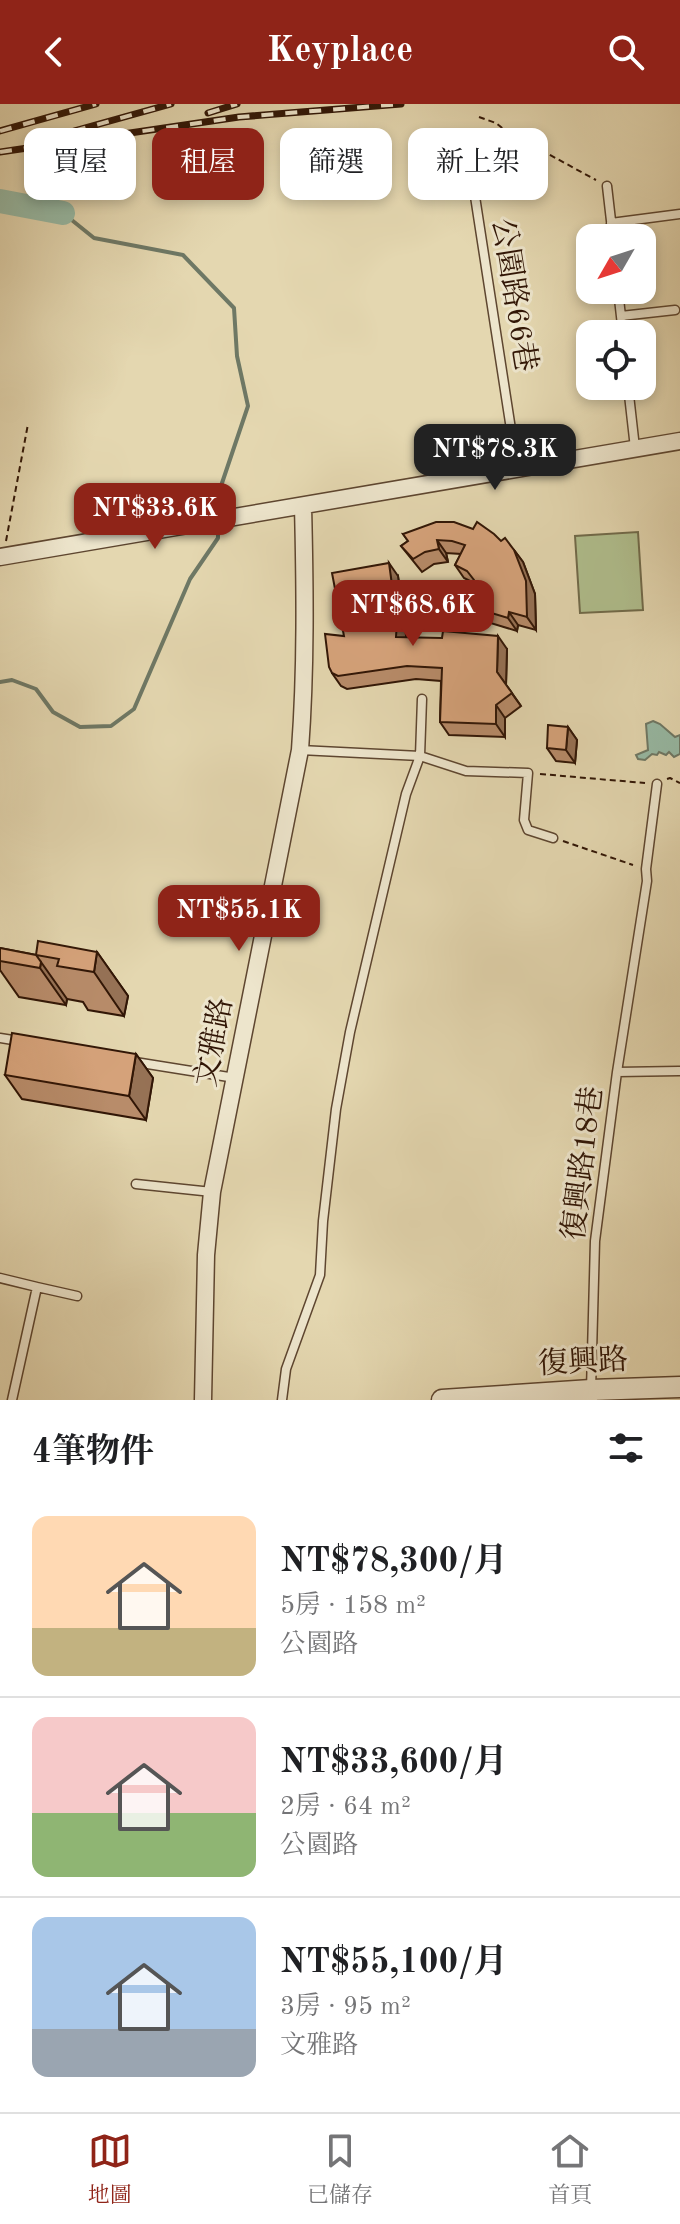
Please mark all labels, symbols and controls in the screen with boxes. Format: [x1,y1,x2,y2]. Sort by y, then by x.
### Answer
icon: back [32,30,76,74]
icon: search [604,30,648,74]
text: Keyplace [267,34,413,70]
chip: 買屋 [24,128,136,200]
chip: 租屋 [152,128,264,200]
chip: 篩選 [280,128,392,200]
chip: 新上架 [408,128,548,200]
street label: 公園路66巷 [486,216,543,374]
north arrow [576,224,656,304]
map controls [576,224,656,400]
button: locate [576,320,656,400]
pin: NT$78.3K [412,424,578,492]
text: NT$78.3K [432,437,558,463]
pin: NT$33.6K [72,483,238,551]
text: NT$33.6K [92,496,218,522]
pin: NT$68.6K [330,580,496,648]
text: NT$68.6K [350,593,476,619]
pin: NT$55.1K [156,885,322,953]
text: NT$55.1K [176,898,302,924]
street label: 文雅路 [189,995,238,1089]
street label: 復興路18巷 [557,1084,608,1242]
street label: 復興路 [537,1343,629,1380]
icon: filters [604,1426,648,1470]
text: 4筆物件 [32,1436,154,1470]
text: NT$78,300/月 [280,1545,507,1579]
icon: home [96,1548,192,1644]
text: 5房 · 158 m² [280,1593,426,1619]
text: 公園路 [280,1632,358,1658]
text: NT$33,600/月 [280,1746,507,1780]
icon: home [96,1749,192,1845]
text: 2房 · 64 m² [280,1794,411,1820]
text: 公園路 [280,1833,358,1859]
text: NT$55,100/月 [280,1946,507,1980]
icon: home [96,1949,192,2045]
text: 3房 · 95 m² [280,1994,411,2020]
text: 文雅路 [280,2033,358,2059]
tab: 地圖 [88,2129,132,2210]
tab: 已儲存 [307,2129,373,2210]
tab: 首頁 [548,2129,592,2210]

